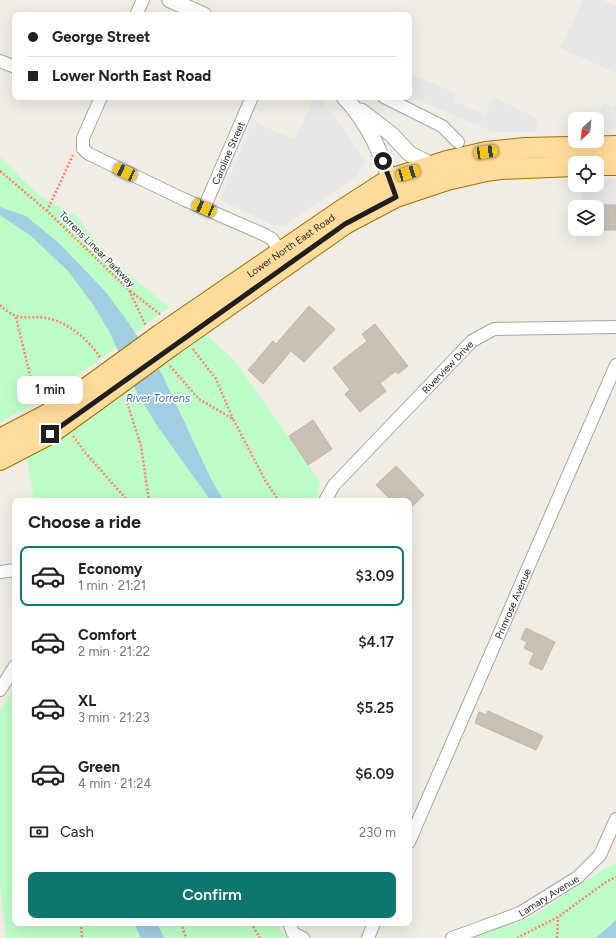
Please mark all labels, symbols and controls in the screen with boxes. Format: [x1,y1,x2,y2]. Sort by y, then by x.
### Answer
text: George Street [52,28,150,46]
text: Lower North East Road [52,67,211,85]
north arrow [568,112,604,148]
map controls [568,112,604,236]
street label: Caroline Street [208,119,247,187]
car [473,144,499,160]
route start [374,152,392,170]
button: locate [568,156,604,192]
car [112,161,138,183]
car [395,164,421,182]
car [191,198,217,218]
button: layers [568,200,604,236]
street label: Torrens Linear Parkway [56,208,138,290]
street label: Lower North East Road [244,210,337,280]
street label: Riverview Drive [419,337,476,396]
callout: 1 min [17,376,83,404]
text: 1 min [35,382,65,397]
water label: River Torrens [126,392,190,405]
route end [41,425,59,443]
text: Choose a ride [28,511,141,533]
icon: car [30,558,66,594]
text: Economy [78,560,143,578]
street label: Primrose Avenue [491,566,534,641]
text: $3.09 [356,567,394,585]
text: 1 min · 21:21 [78,578,146,593]
icon: car [30,624,66,660]
text: Comfort [78,626,137,644]
text: $4.17 [358,633,394,651]
text: 2 min · 21:22 [78,644,150,659]
icon: car [30,690,66,726]
text: XL [78,692,96,710]
text: $5.25 [356,699,394,717]
text: 3 min · 21:23 [78,710,150,725]
icon: car [30,756,66,792]
text: Green [78,758,120,776]
text: $6.09 [355,765,394,783]
text: 4 min · 21:24 [78,776,152,791]
icon: cash [28,821,50,843]
text: Cash [60,823,94,841]
text: 230 m [359,825,396,840]
street label: Lamary Avenue [516,871,582,919]
button: Confirm [28,872,396,918]

